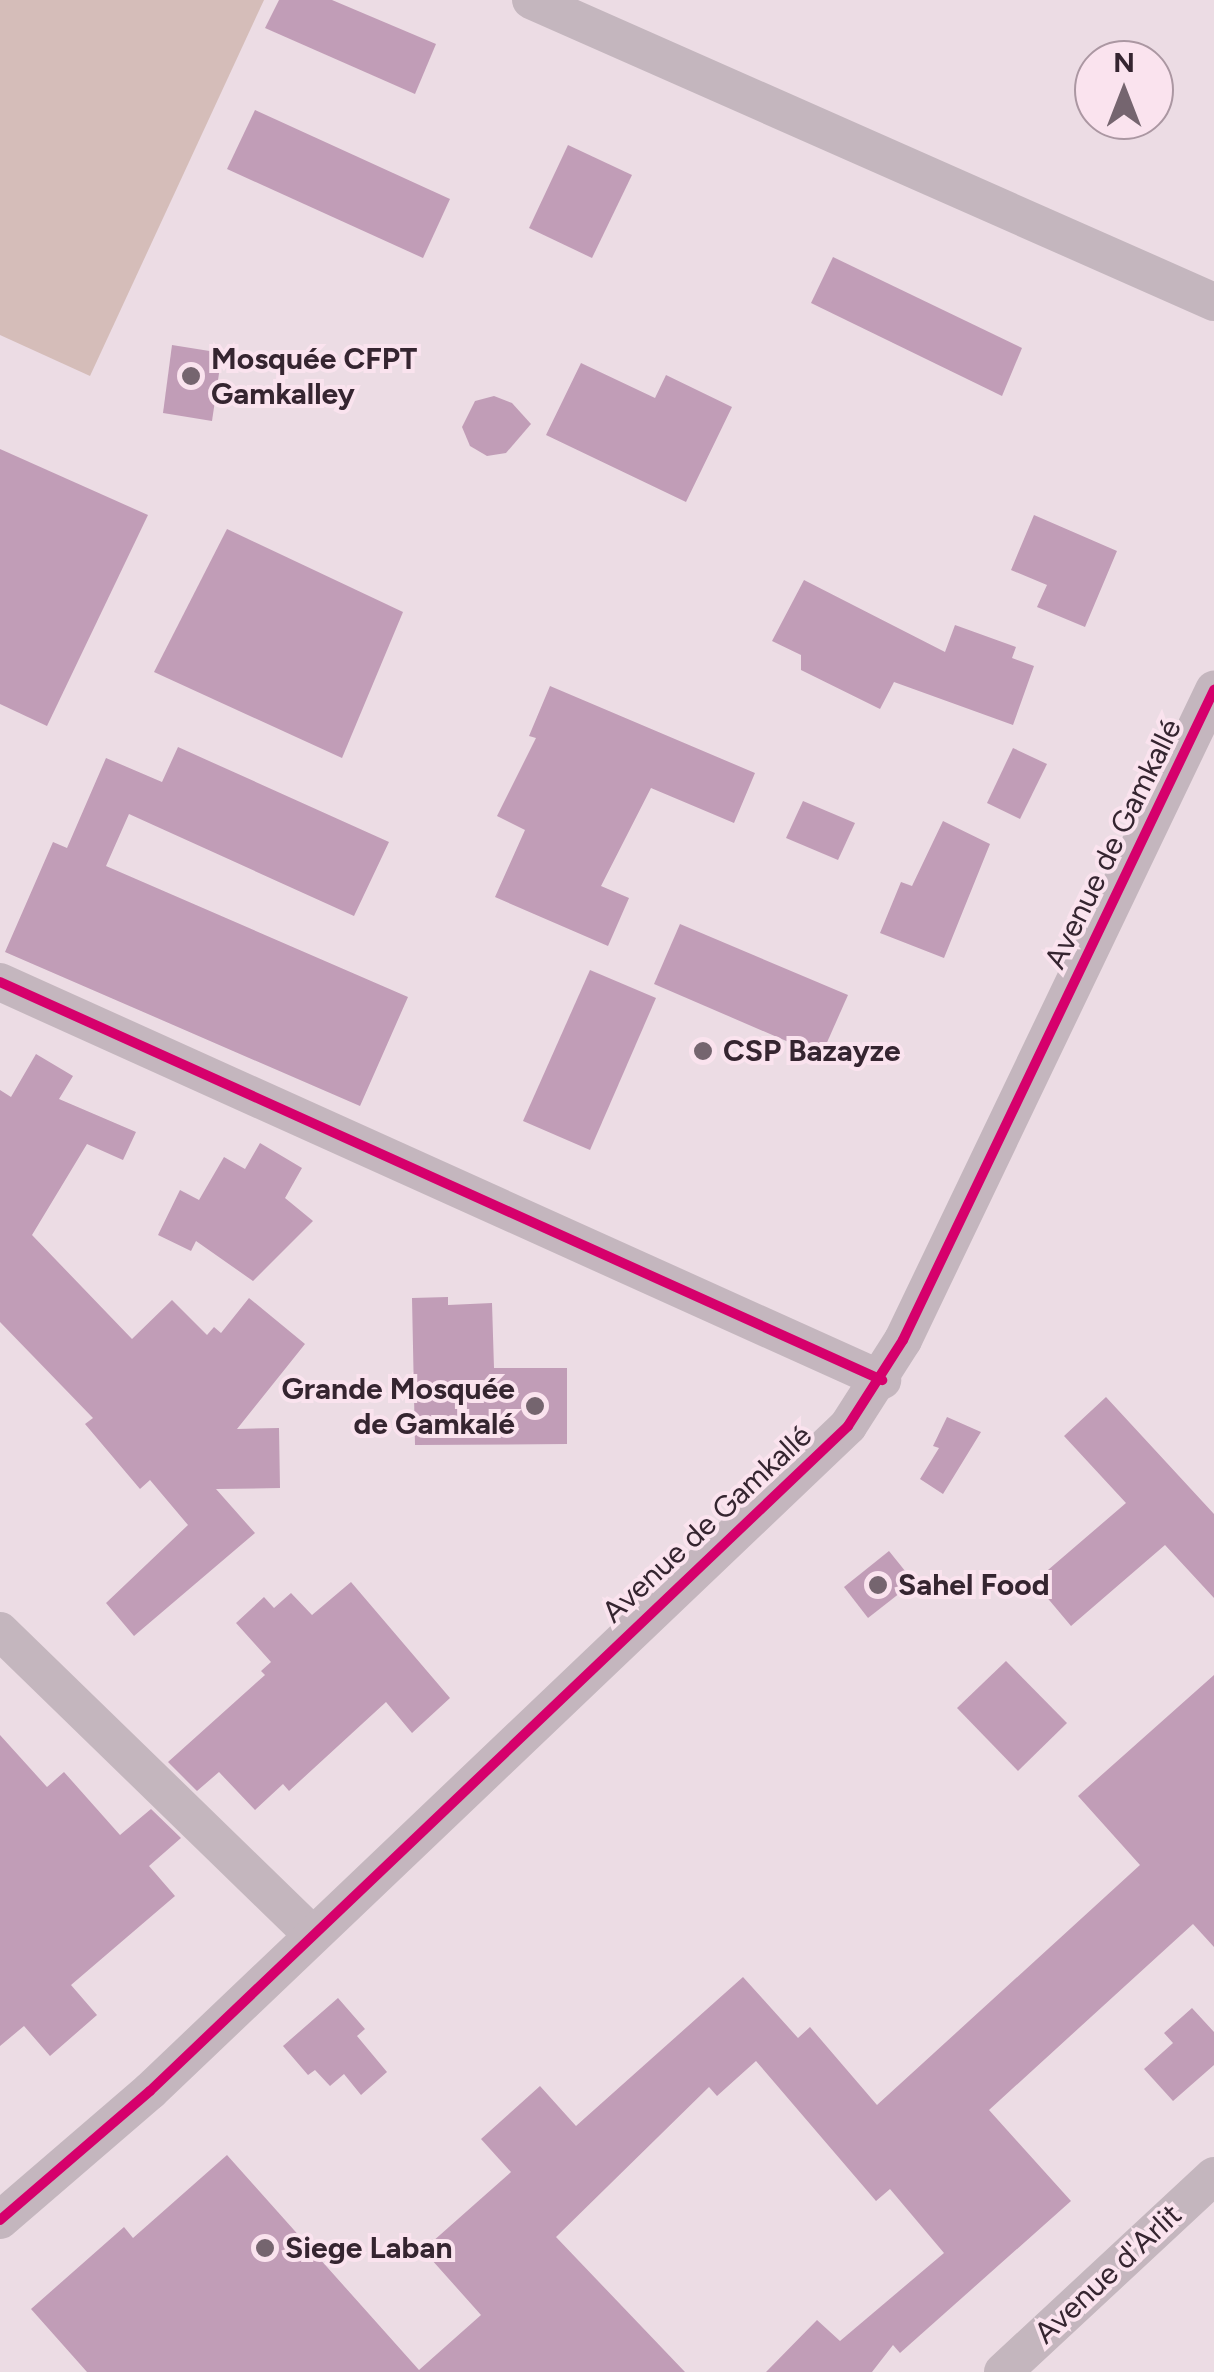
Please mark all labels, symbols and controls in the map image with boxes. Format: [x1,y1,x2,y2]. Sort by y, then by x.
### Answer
north arrow [1074,40,1174,140]
text: N [1113,45,1135,79]
place label: Mosquée CFPT Gamkalley [211,341,417,412]
marker: Mosquée CFPT Gamkalley [180,365,202,387]
street label: Avenue de Gamkallé [1037,713,1189,975]
place label: CSP Bazayze [723,1033,901,1069]
marker: CSP Bazayze [692,1040,714,1062]
place label: Grande Mosquée de Gamkalé [281,1371,515,1442]
marker: Grande Mosquée de Gamkalé [524,1395,546,1417]
street label: Avenue de Gamkallé [595,1418,819,1630]
place label: Sahel Food [898,1567,1050,1603]
marker: Sahel Food [867,1574,889,1596]
street label: Avenue d'Arlit [1027,2197,1189,2351]
place label: Siege Laban [285,2230,452,2266]
marker: Siege Laban [254,2237,276,2259]

